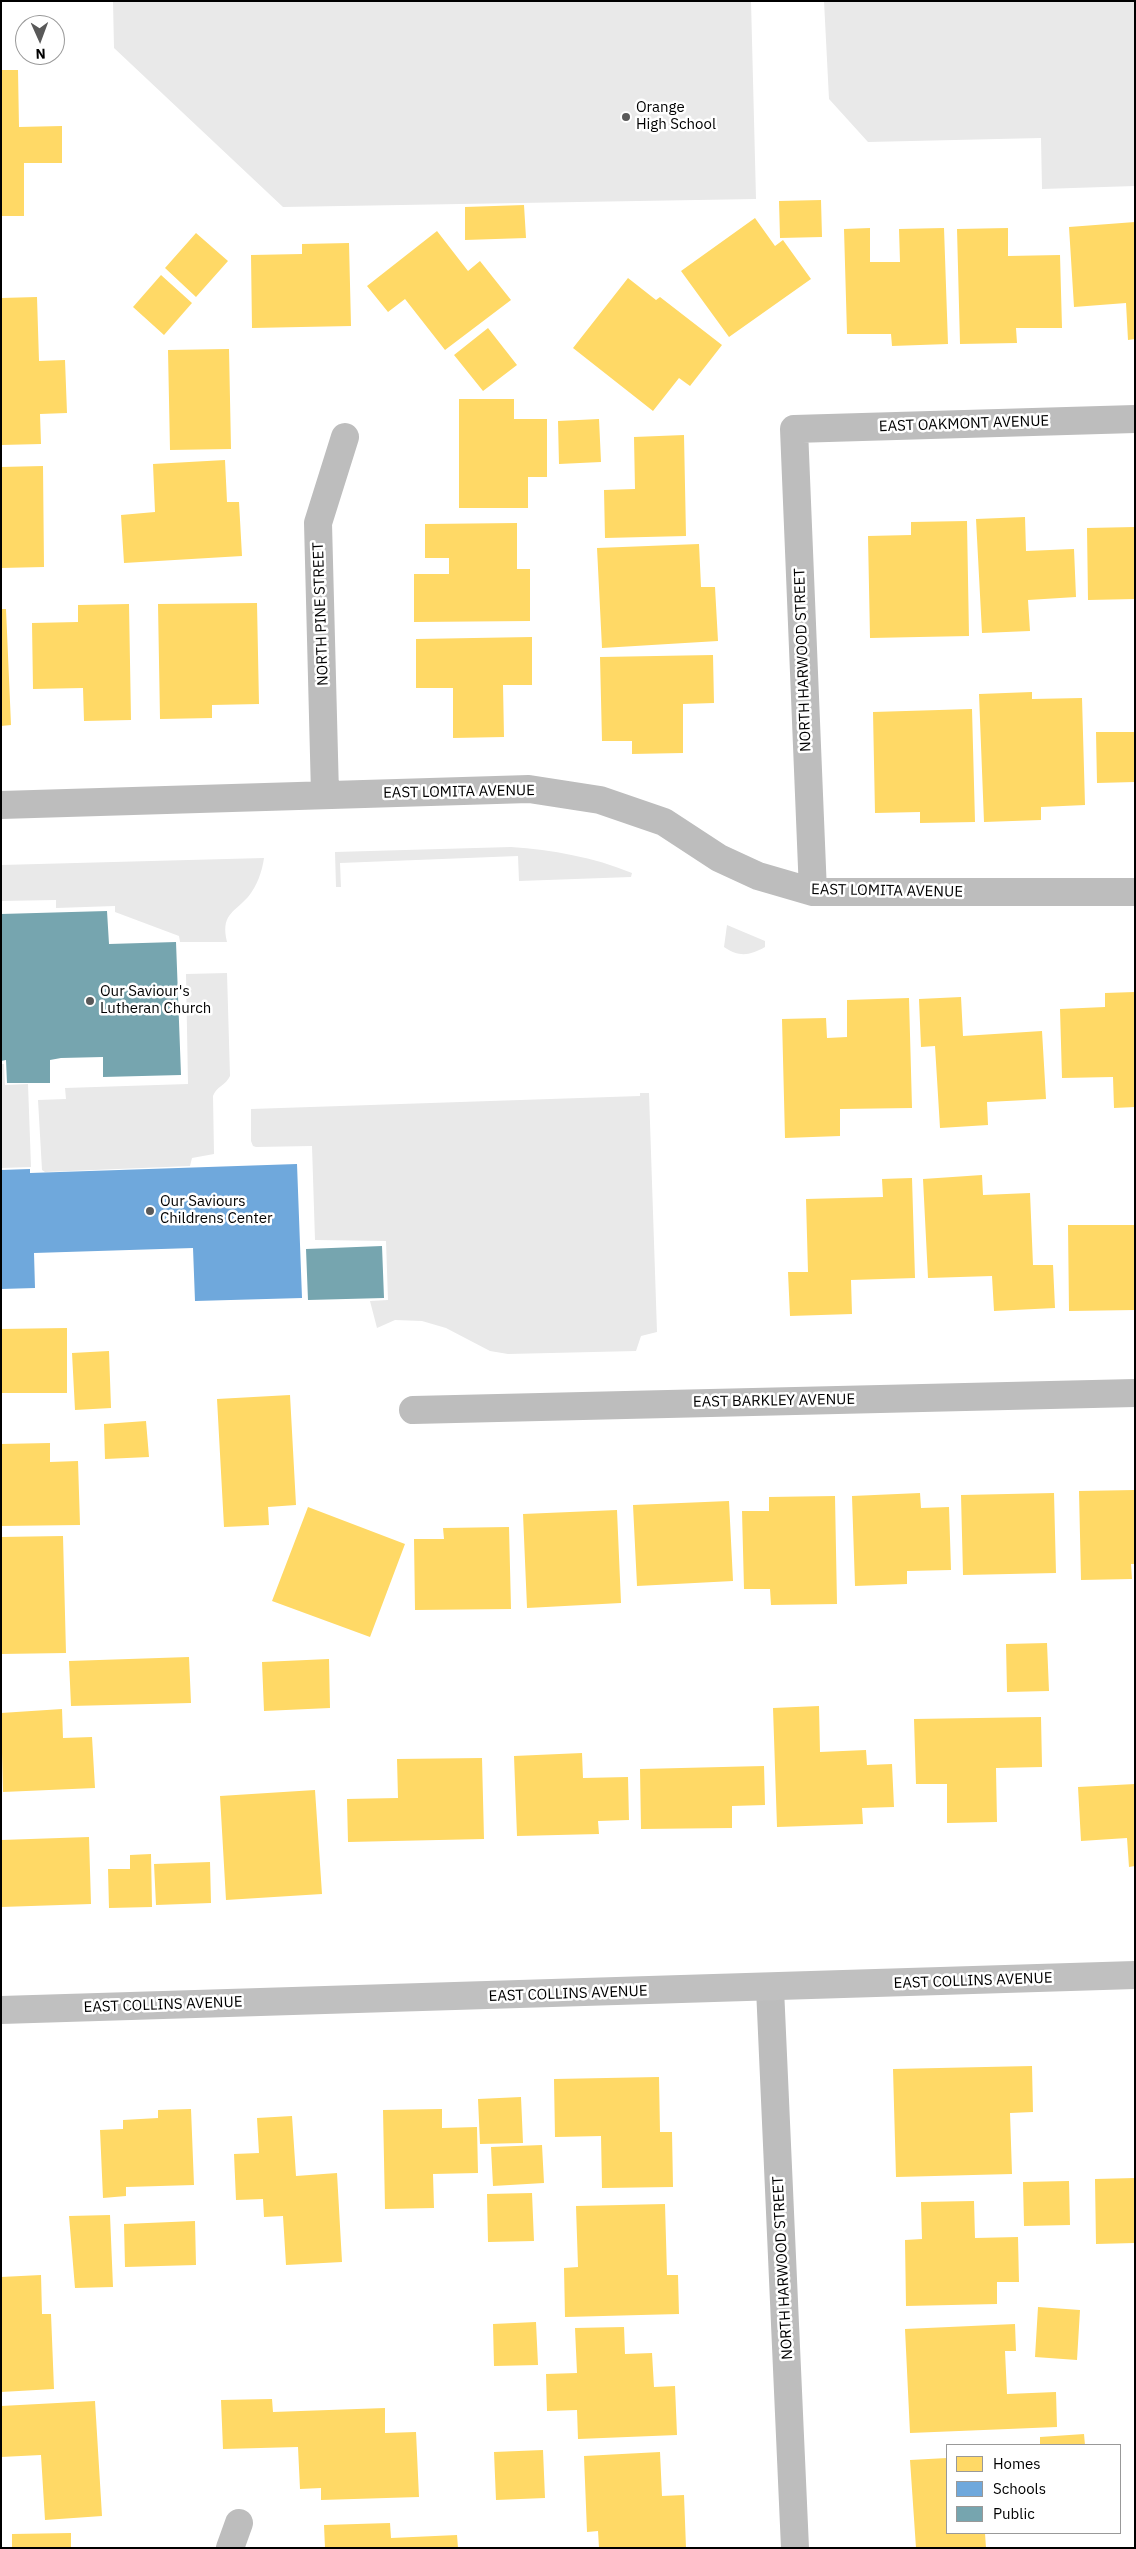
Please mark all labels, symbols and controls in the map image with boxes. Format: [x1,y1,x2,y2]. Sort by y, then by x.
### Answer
north arrow [15,15,65,65]
text: N [35,45,46,63]
place label: Orange High School [636,99,716,134]
marker: Orange High School [620,111,632,123]
street label: EAST OAKMONT AVENUE [879,412,1049,436]
street label: NORTH PINE STREET [309,542,333,686]
street label: NORTH HARWOOD STREET [791,568,815,752]
street label: EAST LOMITA AVENUE [383,782,535,802]
street label: EAST LOMITA AVENUE [811,881,963,901]
place label: Our Saviour's Lutheran Church [100,983,211,1018]
marker: Our Saviour's Lutheran Church [84,995,96,1007]
place label: Our Saviours Childrens Center [160,1193,272,1228]
marker: Our Saviours Childrens Center [144,1205,156,1217]
street label: EAST BARKLEY AVENUE [693,1391,855,1411]
street label: EAST COLLINS AVENUE [893,1969,1053,1993]
street label: EAST COLLINS AVENUE [488,1982,648,2006]
street label: EAST COLLINS AVENUE [83,1993,243,2017]
street label: NORTH HARWOOD STREET [769,2176,797,2360]
legend [946,2444,1121,2534]
text: Homes [993,2454,1041,2473]
text: Schools [993,2479,1046,2498]
text: Public [993,2504,1035,2523]

